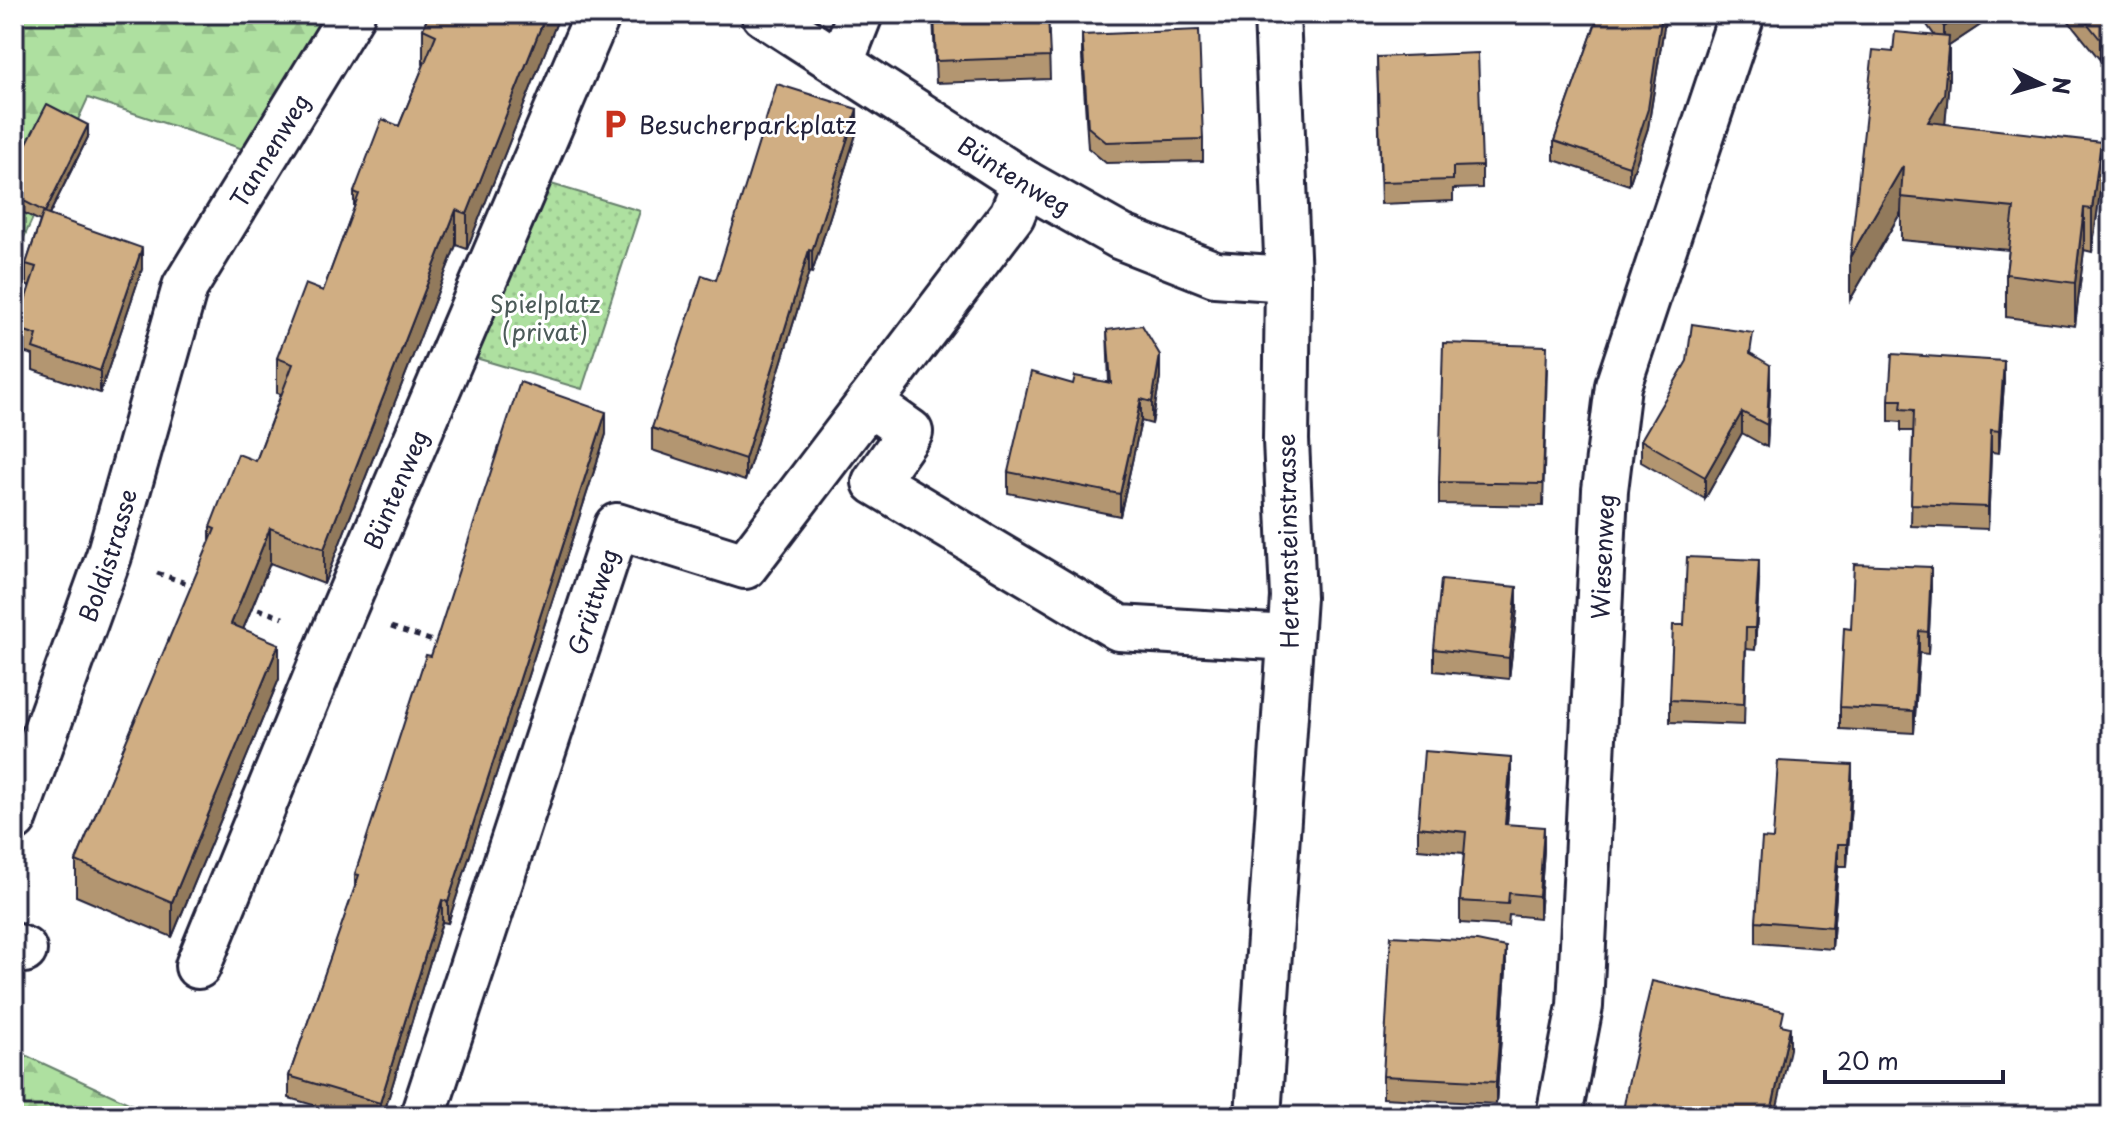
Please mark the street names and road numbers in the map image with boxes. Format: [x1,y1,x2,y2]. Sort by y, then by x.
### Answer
street label: Tannenweg [220,86,318,214]
street label: Büntenweg [951,126,1078,223]
street label: Büntenweg [354,424,437,555]
street label: Hertensteinstrasse [1267,433,1307,649]
street label: Boldistrasse [69,484,145,627]
street label: Wiesenweg [1581,493,1623,620]
street label: Grüttweg [558,543,627,659]

